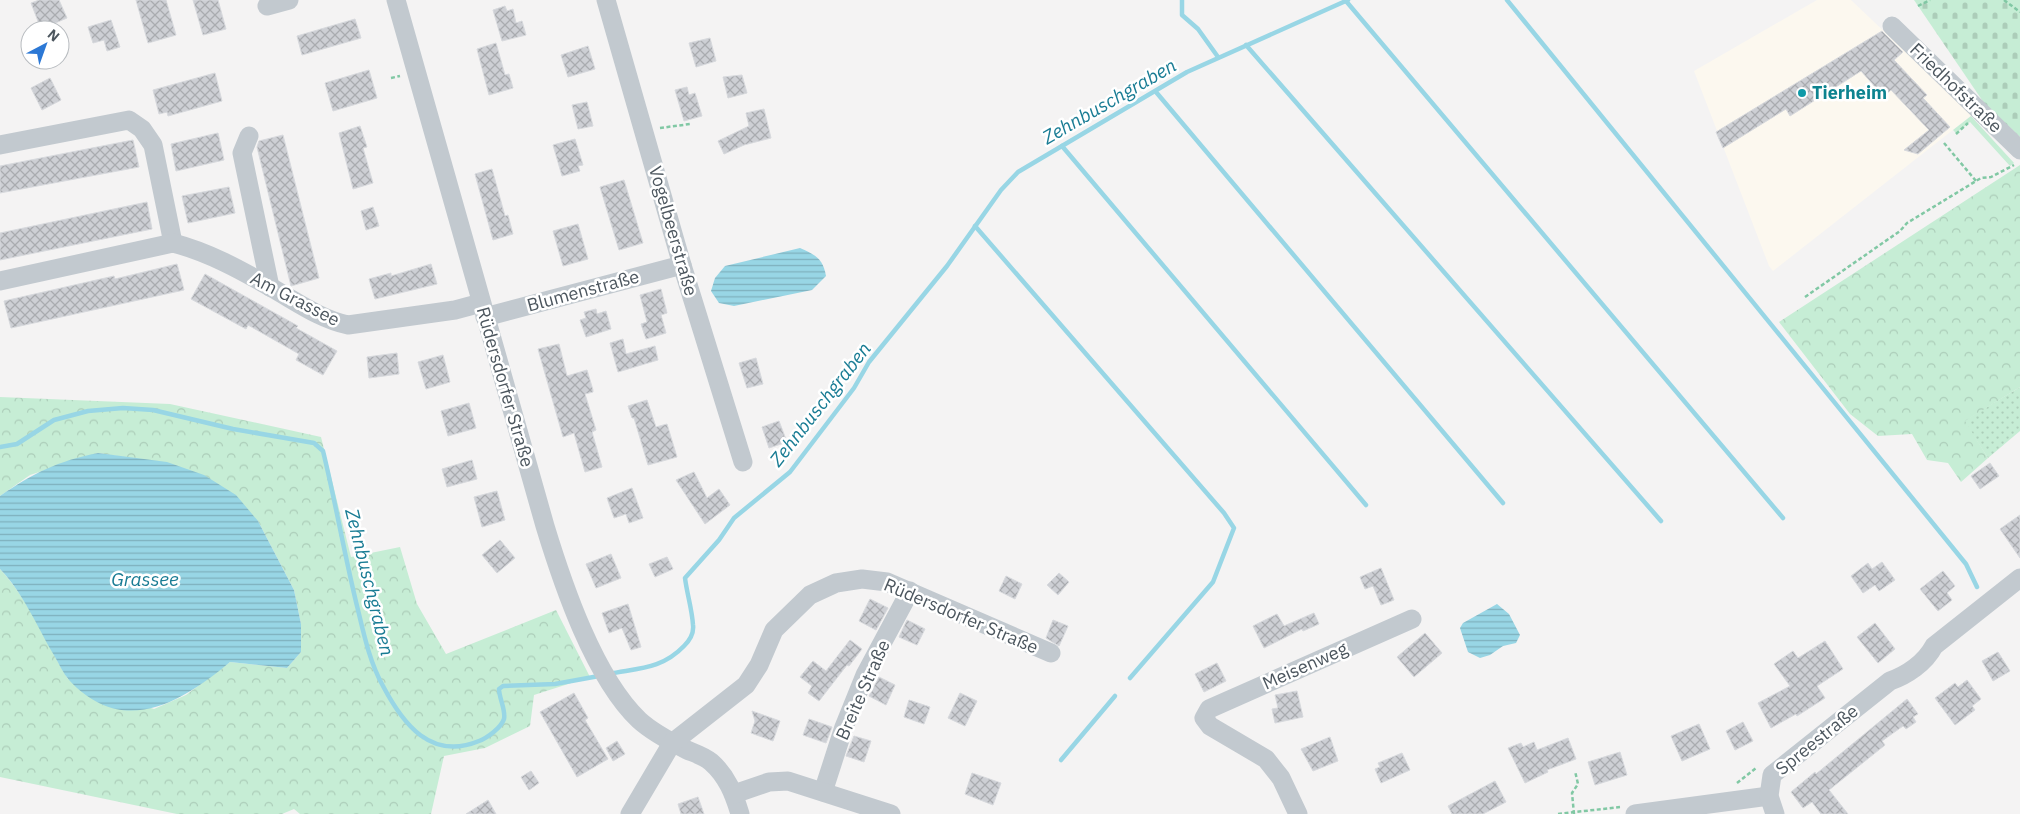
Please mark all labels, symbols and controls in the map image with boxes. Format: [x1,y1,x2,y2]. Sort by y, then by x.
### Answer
north arrow [20,20,70,70]
text: N [44,25,63,45]
street label: Friedhofstraße [1905,38,2007,138]
water label: Zehnbuschgraben [1037,53,1180,150]
place label: Tierheim [1812,81,1887,104]
marker: Tierheim [1796,87,1808,99]
street label: Vogelbeerstraße [644,163,703,299]
street label: Blumenstraße [524,264,642,317]
street label: Am Grassee [247,266,344,331]
street label: Rüdersdorfer Straße [472,304,539,470]
water label: Zehnbuschgraben [764,337,876,472]
water label: Zehnbuschgraben [340,505,400,658]
water label: Grassee [111,567,179,591]
street label: Rüdersdorfer Straße [881,573,1042,658]
street label: Breite Straße [830,636,895,744]
street label: Meisenweg [1259,636,1351,695]
street label: Spreestraße [1771,699,1863,780]

